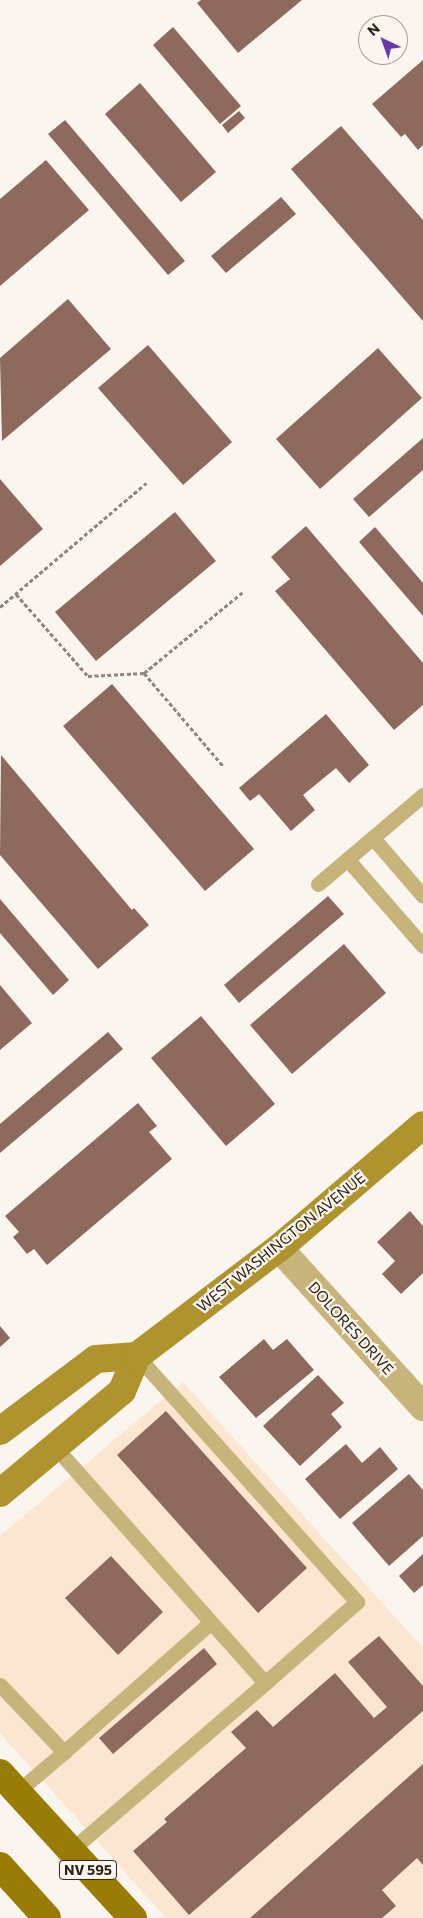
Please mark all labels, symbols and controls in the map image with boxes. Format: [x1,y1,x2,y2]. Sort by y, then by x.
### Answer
north arrow [358,15,408,65]
text: N [364,19,383,39]
street label: WEST WASHINGTON AVENUE [193,1168,369,1316]
street label: DOLORES DRIVE [305,1278,397,1378]
road number: NV 595 [58,1858,118,1882]

